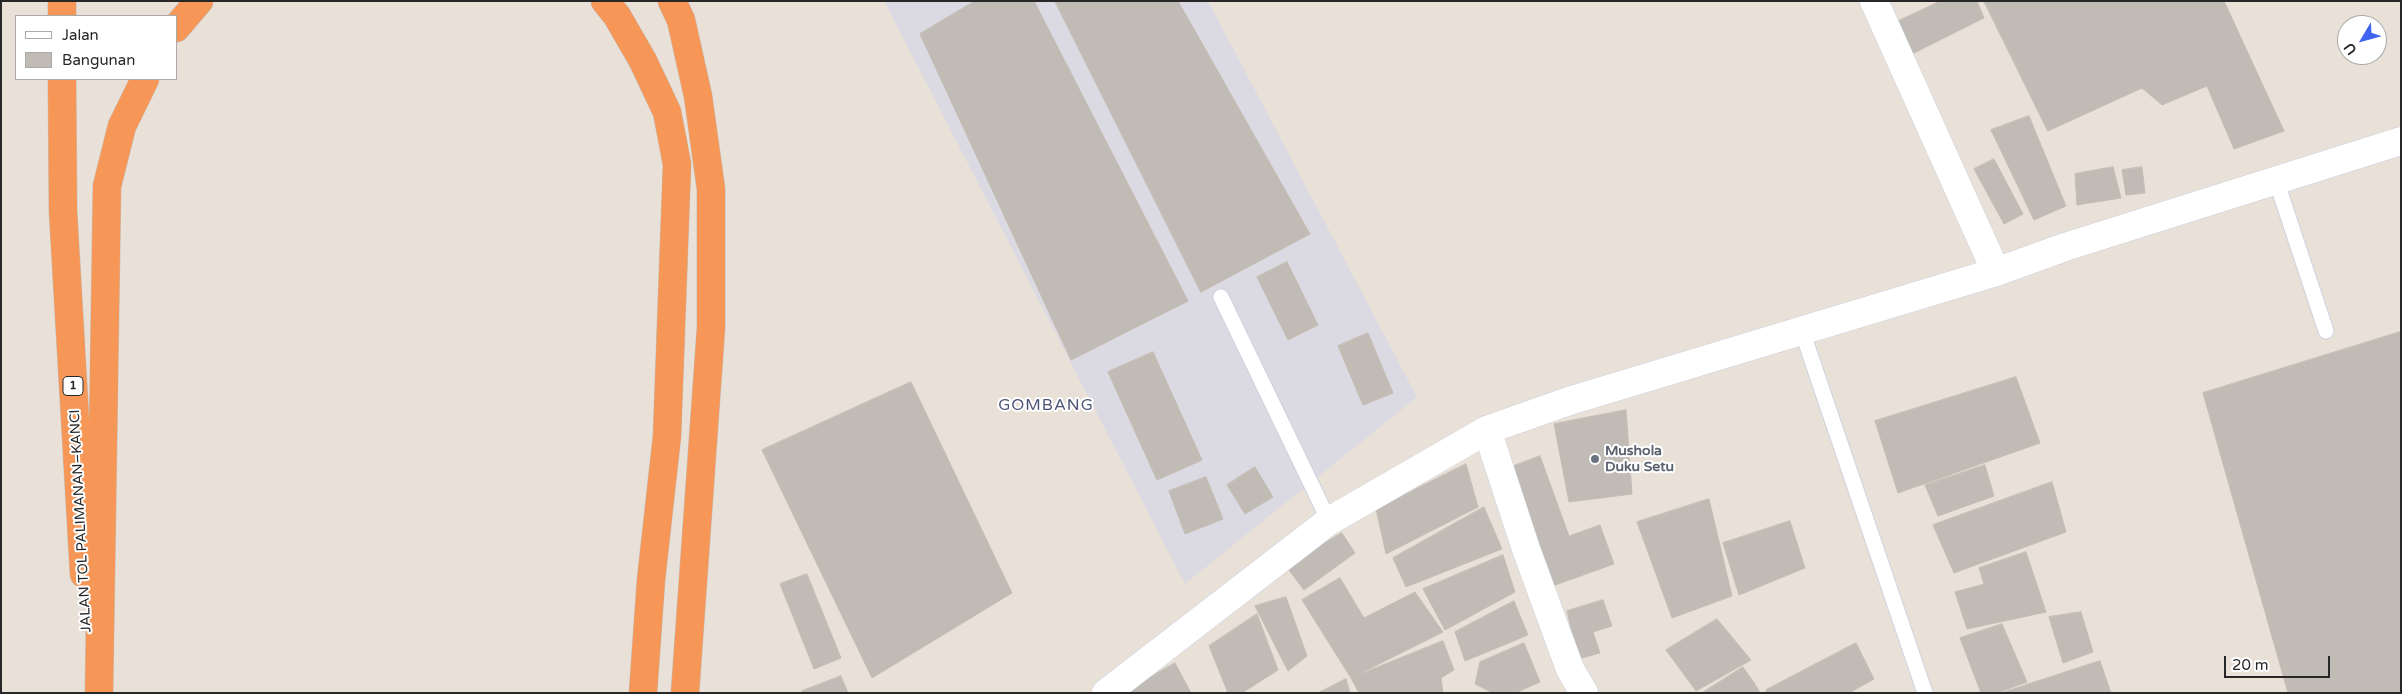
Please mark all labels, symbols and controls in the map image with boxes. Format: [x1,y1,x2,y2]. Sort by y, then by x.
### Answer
legend [15,15,178,80]
north arrow [2337,15,2387,65]
text: Jalan [62,26,99,44]
text: U [2340,39,2360,58]
text: Bangunan [62,51,135,69]
road number: 1 [63,376,83,396]
district label: GOMBANG [997,396,1095,416]
street label: JALAN TOL PALIMANAN–KANCI [67,409,95,633]
place label: Mushola Duku Setu [1605,443,1674,476]
marker: Mushola Duku Setu [1589,453,1601,465]
scale bar [2227,646,2333,678]
text: 20 m [2232,656,2269,674]

